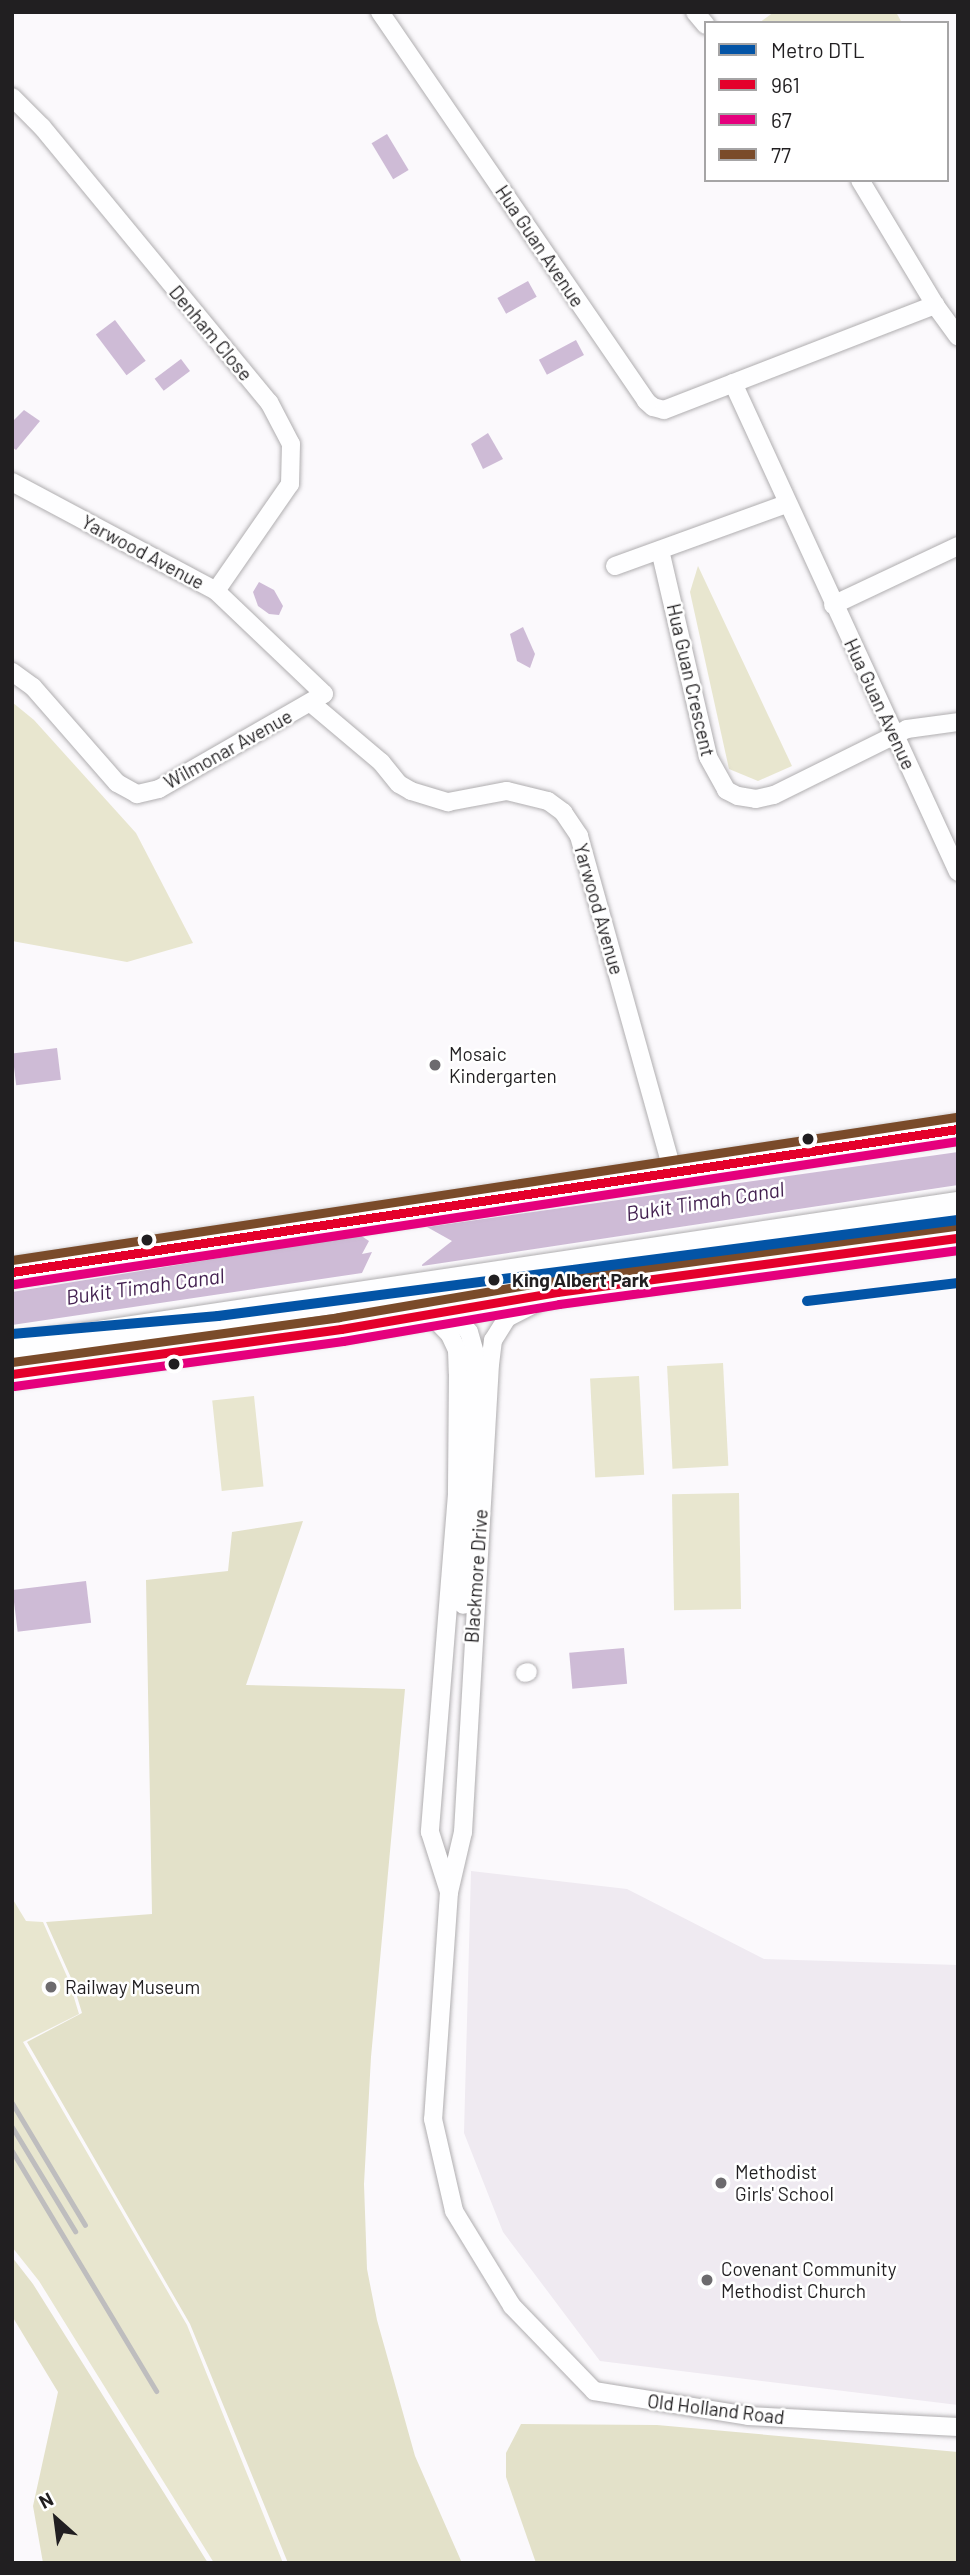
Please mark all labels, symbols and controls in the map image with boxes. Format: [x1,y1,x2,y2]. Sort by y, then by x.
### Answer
legend [704,21,949,182]
text: Metro DTL [771,37,865,62]
text: 961 [771,72,800,97]
text: 67 [771,107,792,132]
text: 77 [771,142,791,167]
street label: Hua Guan Avenue [491,181,589,311]
street label: Denham Close [165,281,257,385]
street label: Yarwood Avenue [78,510,208,594]
street label: Hua Guan Crescent [662,601,720,759]
street label: Hua Guan Avenue [840,635,920,773]
street label: Wilmonar Avenue [160,704,296,794]
street label: Yarwood Avenue [569,841,629,977]
place label: Mosaic Kindergarten [449,1043,557,1087]
marker: Mosaic Kindergarten [427,1057,443,1073]
unlabelled marker [801,1132,815,1146]
water label: Bukit Timah Canal [624,1176,786,1226]
unlabelled marker [140,1233,154,1247]
water label: Bukit Timah Canal [64,1262,226,1310]
marker: King Albert Park [483,1269,505,1291]
place label: King Albert Park [512,1269,649,1291]
unlabelled marker [167,1357,181,1371]
street label: Blackmore Drive [460,1508,492,1644]
place label: Railway Museum [65,1976,200,1998]
marker: Railway Museum [43,1979,59,1995]
place label: Methodist Girls' School [735,2161,834,2205]
marker: Methodist Girls' School [713,2175,729,2191]
place label: Covenant Community Methodist Church [721,2258,896,2302]
marker: Covenant Community Methodist Church [699,2272,715,2288]
street label: Old Holland Road [646,2389,786,2429]
north arrow [21,2484,91,2554]
text: N [35,2487,57,2513]

